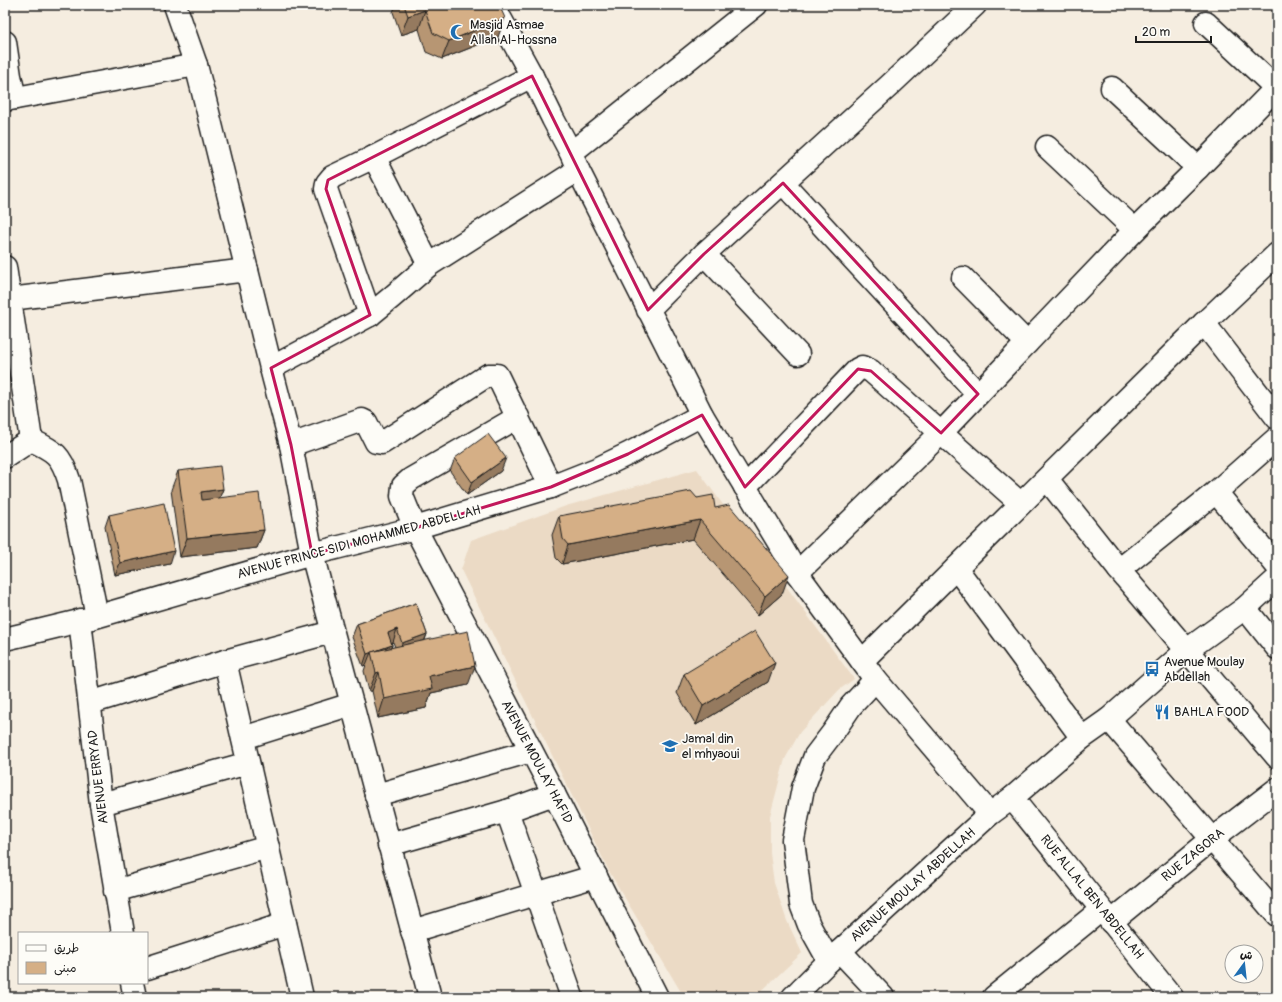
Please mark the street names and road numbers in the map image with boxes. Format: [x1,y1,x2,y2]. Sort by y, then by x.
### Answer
street label: AVENUE PRINCE SIDI MOHAMMED ABDELLAH [235,502,483,582]
street label: AVENUE MOULAY HAFID [498,698,576,826]
street label: AVENUE ERRYAD [84,729,112,825]
street label: AVENUE MOULAY ABDELLAH [847,825,979,945]
street label: RUE ZAGORA [1158,825,1228,885]
street label: RUE ALLAL BEN ABDELLAH [1037,832,1147,962]

